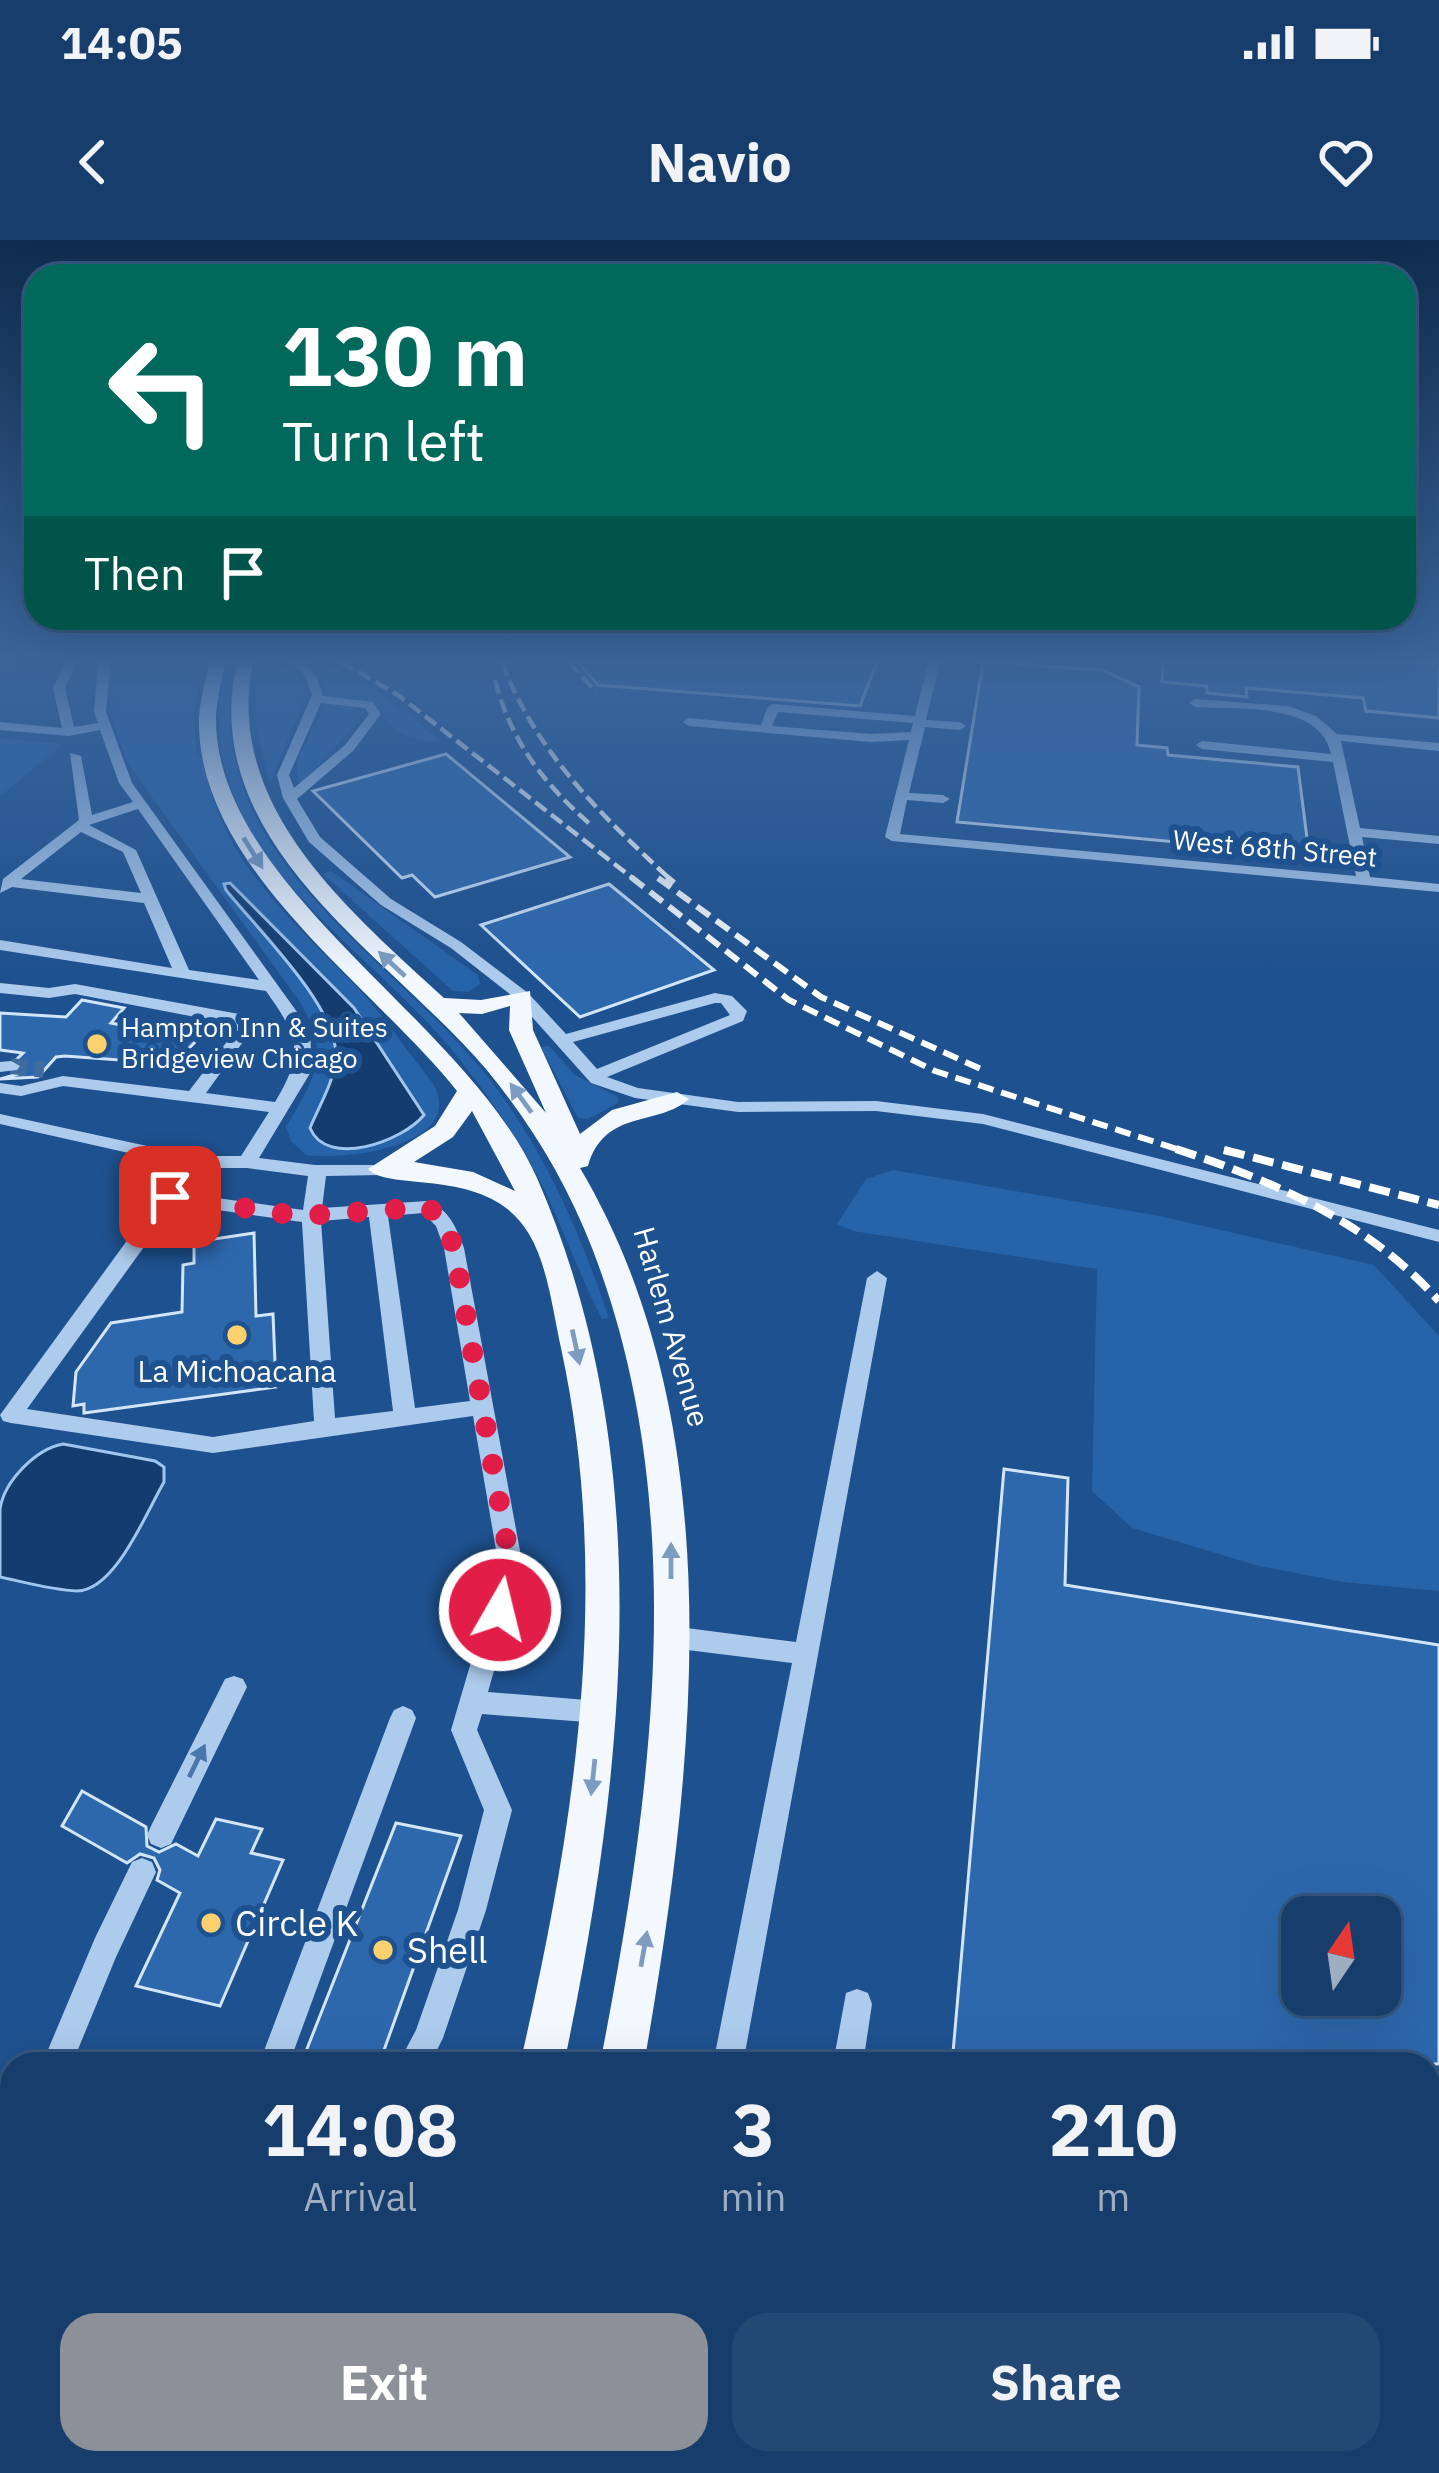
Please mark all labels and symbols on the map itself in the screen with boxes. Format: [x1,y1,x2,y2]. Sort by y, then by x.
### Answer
street label: West 68th Street [1172,821,1379,874]
one-way arrow [242,836,263,870]
one-way arrow [378,950,407,978]
place label: Hampton Inn & Suites Bridgeview Chicago [121,1009,388,1075]
marker: Hampton Inn & Suites Bridgeview Chicago [84,1031,110,1057]
one-way arrow [510,1082,533,1114]
pin [119,1146,221,1248]
street label: Harlem Avenue [625,1222,720,1431]
marker: La Michoacana [224,1322,250,1348]
one-way arrow [567,1329,586,1367]
place label: La Michoacana [137,1351,337,1390]
one-way arrow [661,1541,681,1579]
position arrow [437,1547,563,1673]
one-way arrow [187,1744,207,1778]
one-way arrow [583,1759,602,1796]
north arrow [1281,1896,1401,2016]
place label: Circle K [235,1899,359,1946]
marker: Circle K [198,1910,224,1936]
place label: Shell [407,1926,488,1973]
one-way arrow [636,1930,654,1968]
marker: Shell [370,1937,396,1963]

